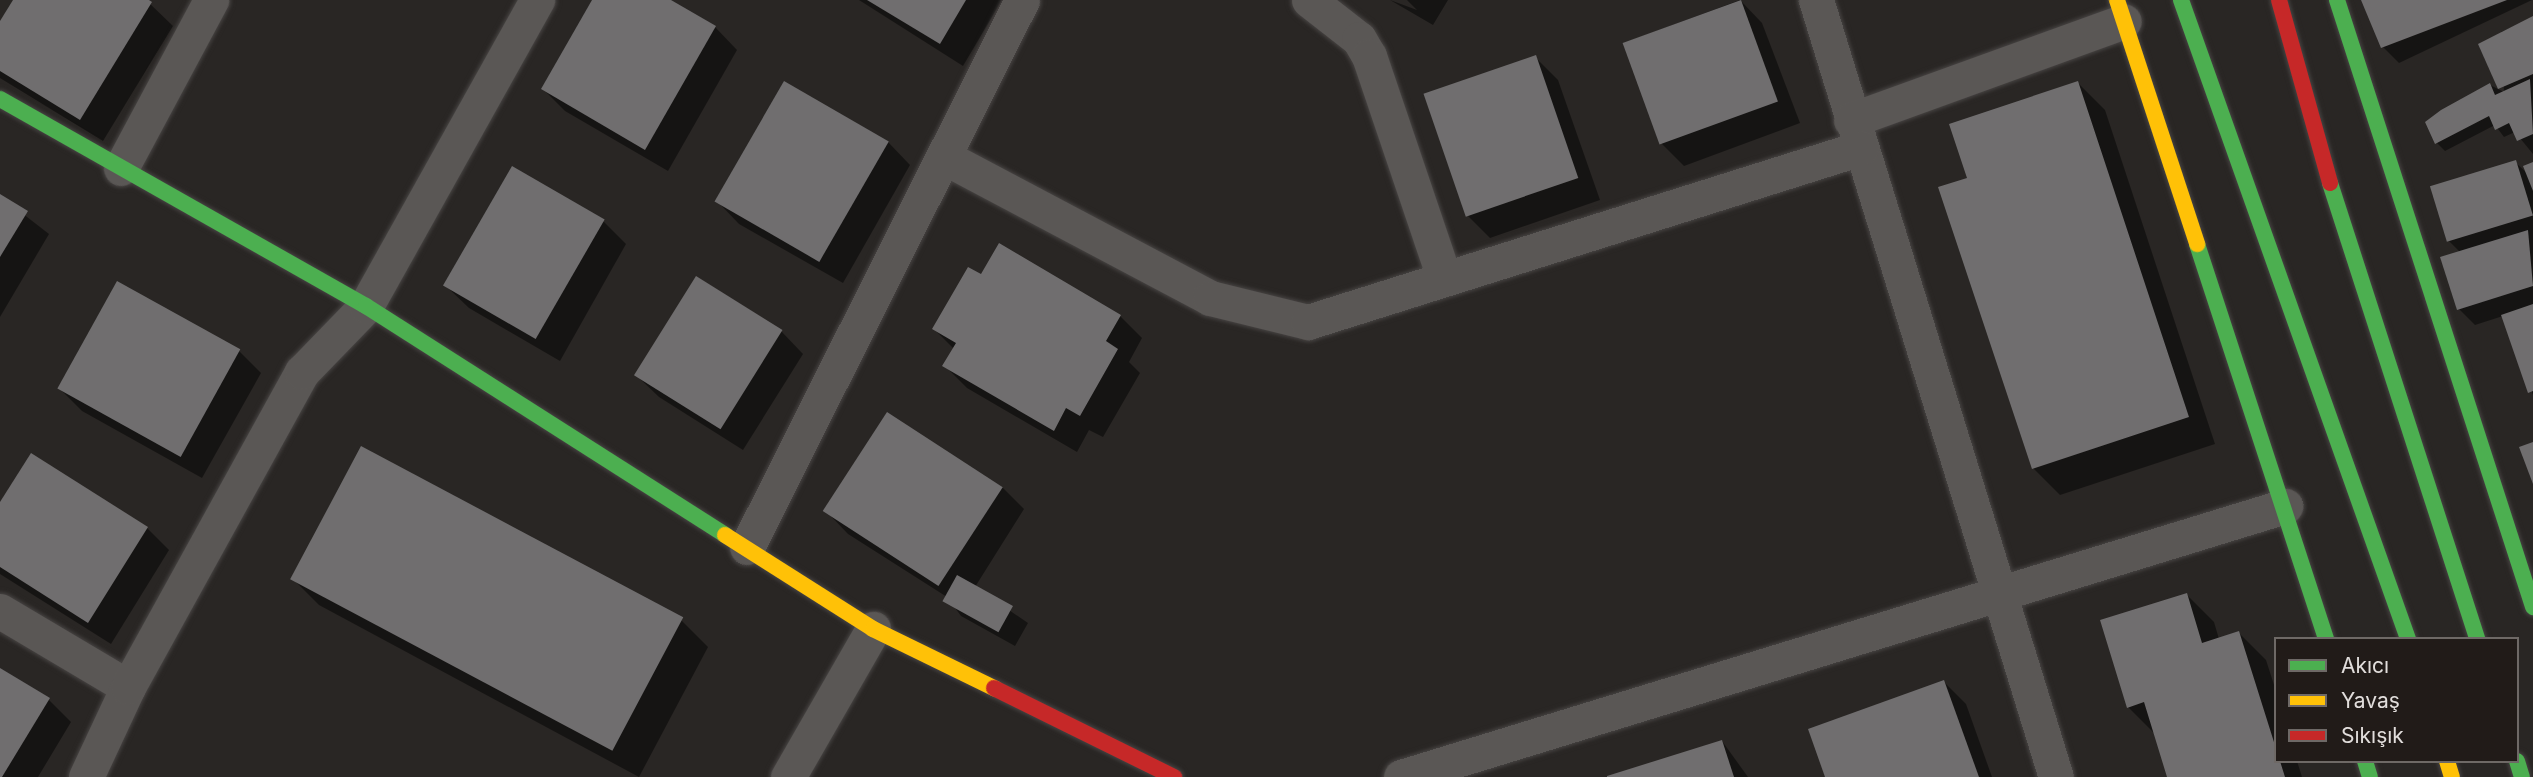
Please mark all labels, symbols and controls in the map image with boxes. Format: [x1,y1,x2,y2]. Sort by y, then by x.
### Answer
legend [2274,637,2519,763]
text: Akıcı [2341,653,2389,678]
text: Yavaş [2341,688,2400,713]
text: Sıkışık [2341,723,2404,748]

